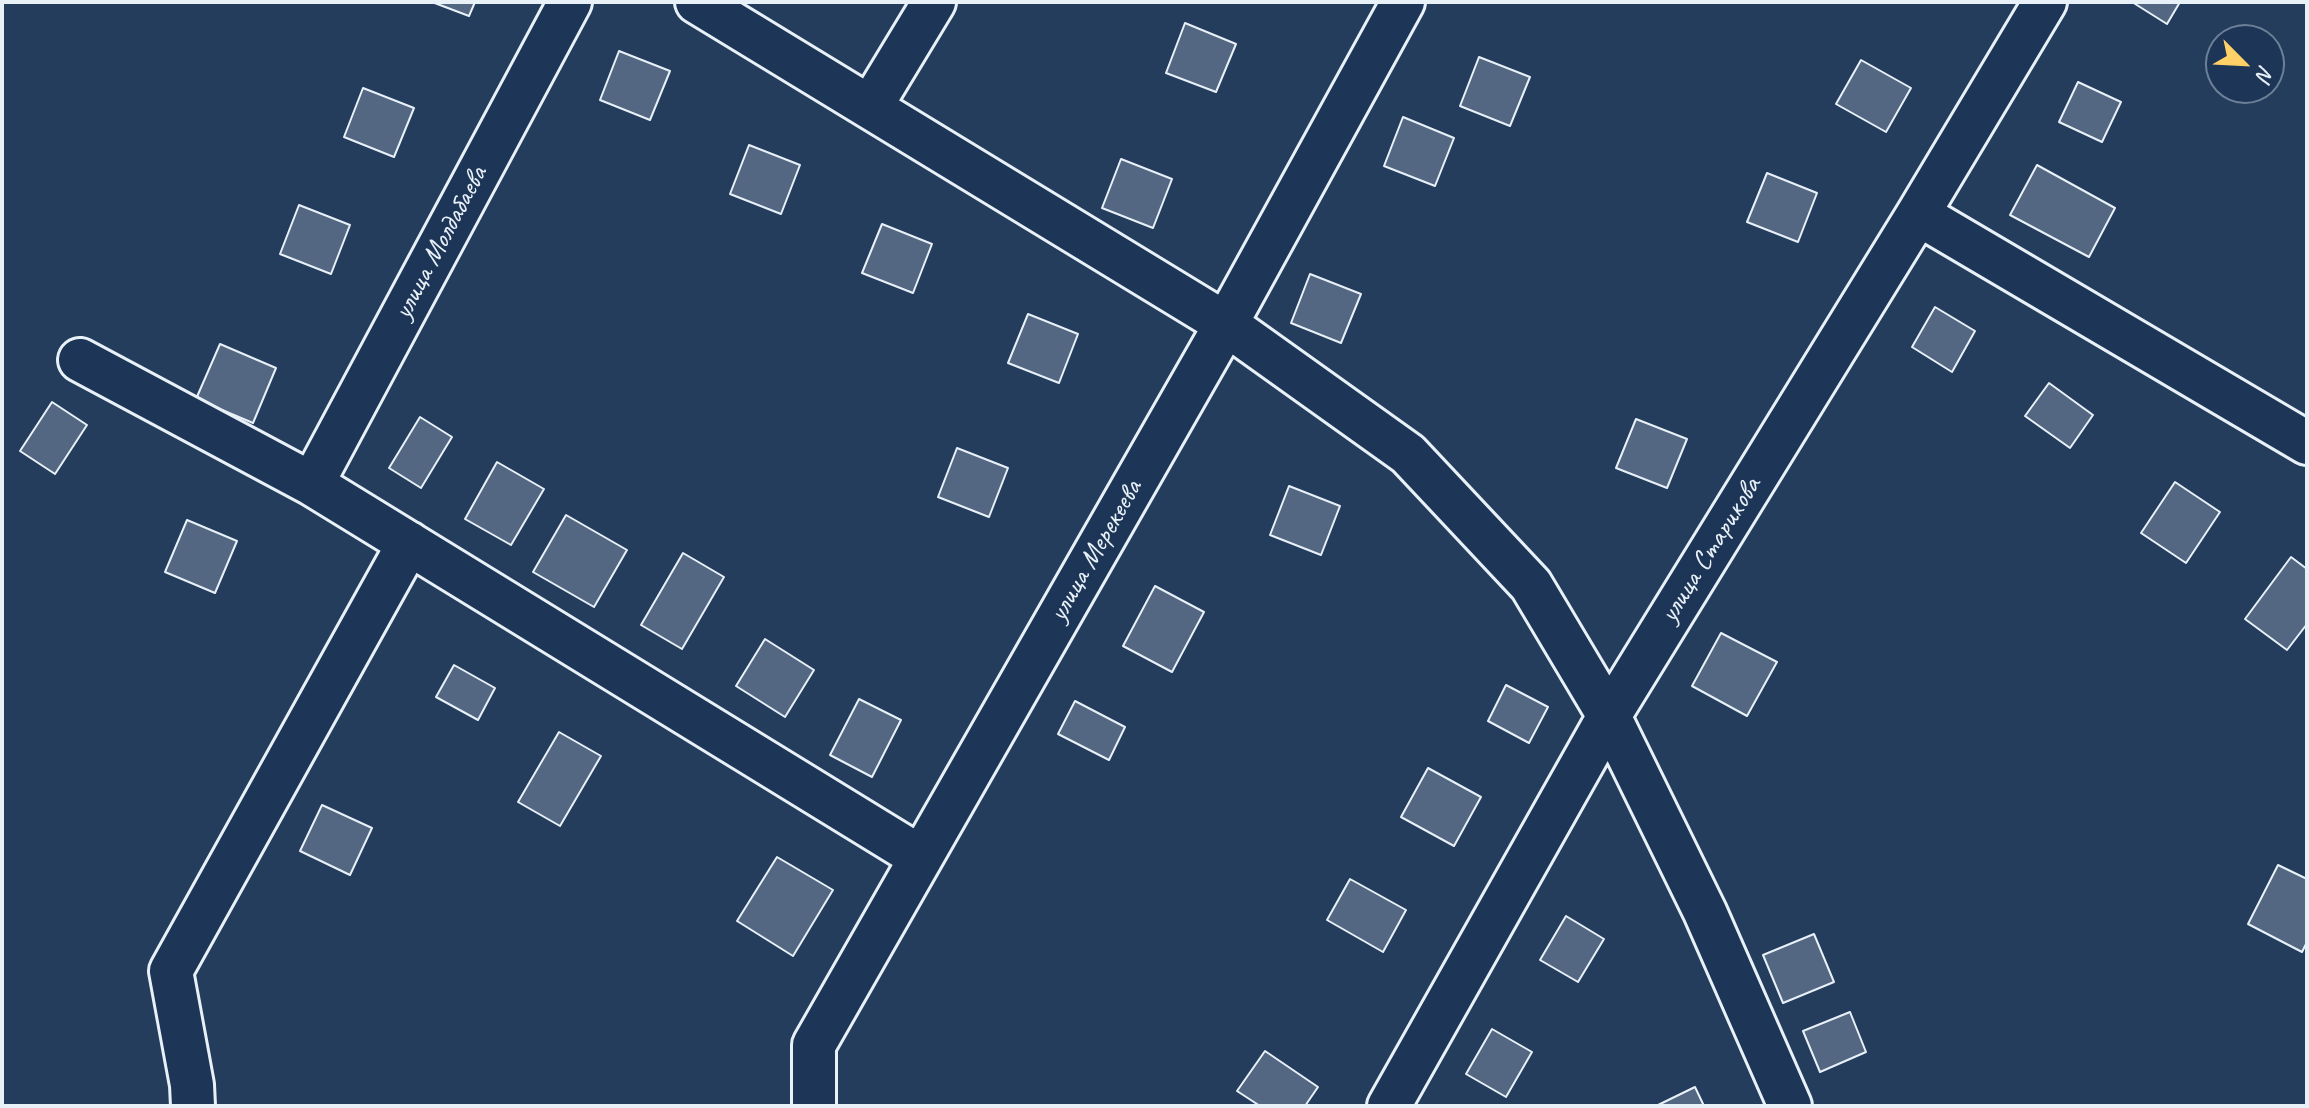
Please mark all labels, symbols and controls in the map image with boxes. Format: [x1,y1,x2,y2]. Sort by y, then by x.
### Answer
north arrow [2205,24,2285,104]
text: N [2250,61,2281,85]
street label: улица Молдабаева [387,161,495,325]
street label: улица Старикова [1653,471,1769,629]
street label: улица Мерекеева [1042,474,1150,628]

